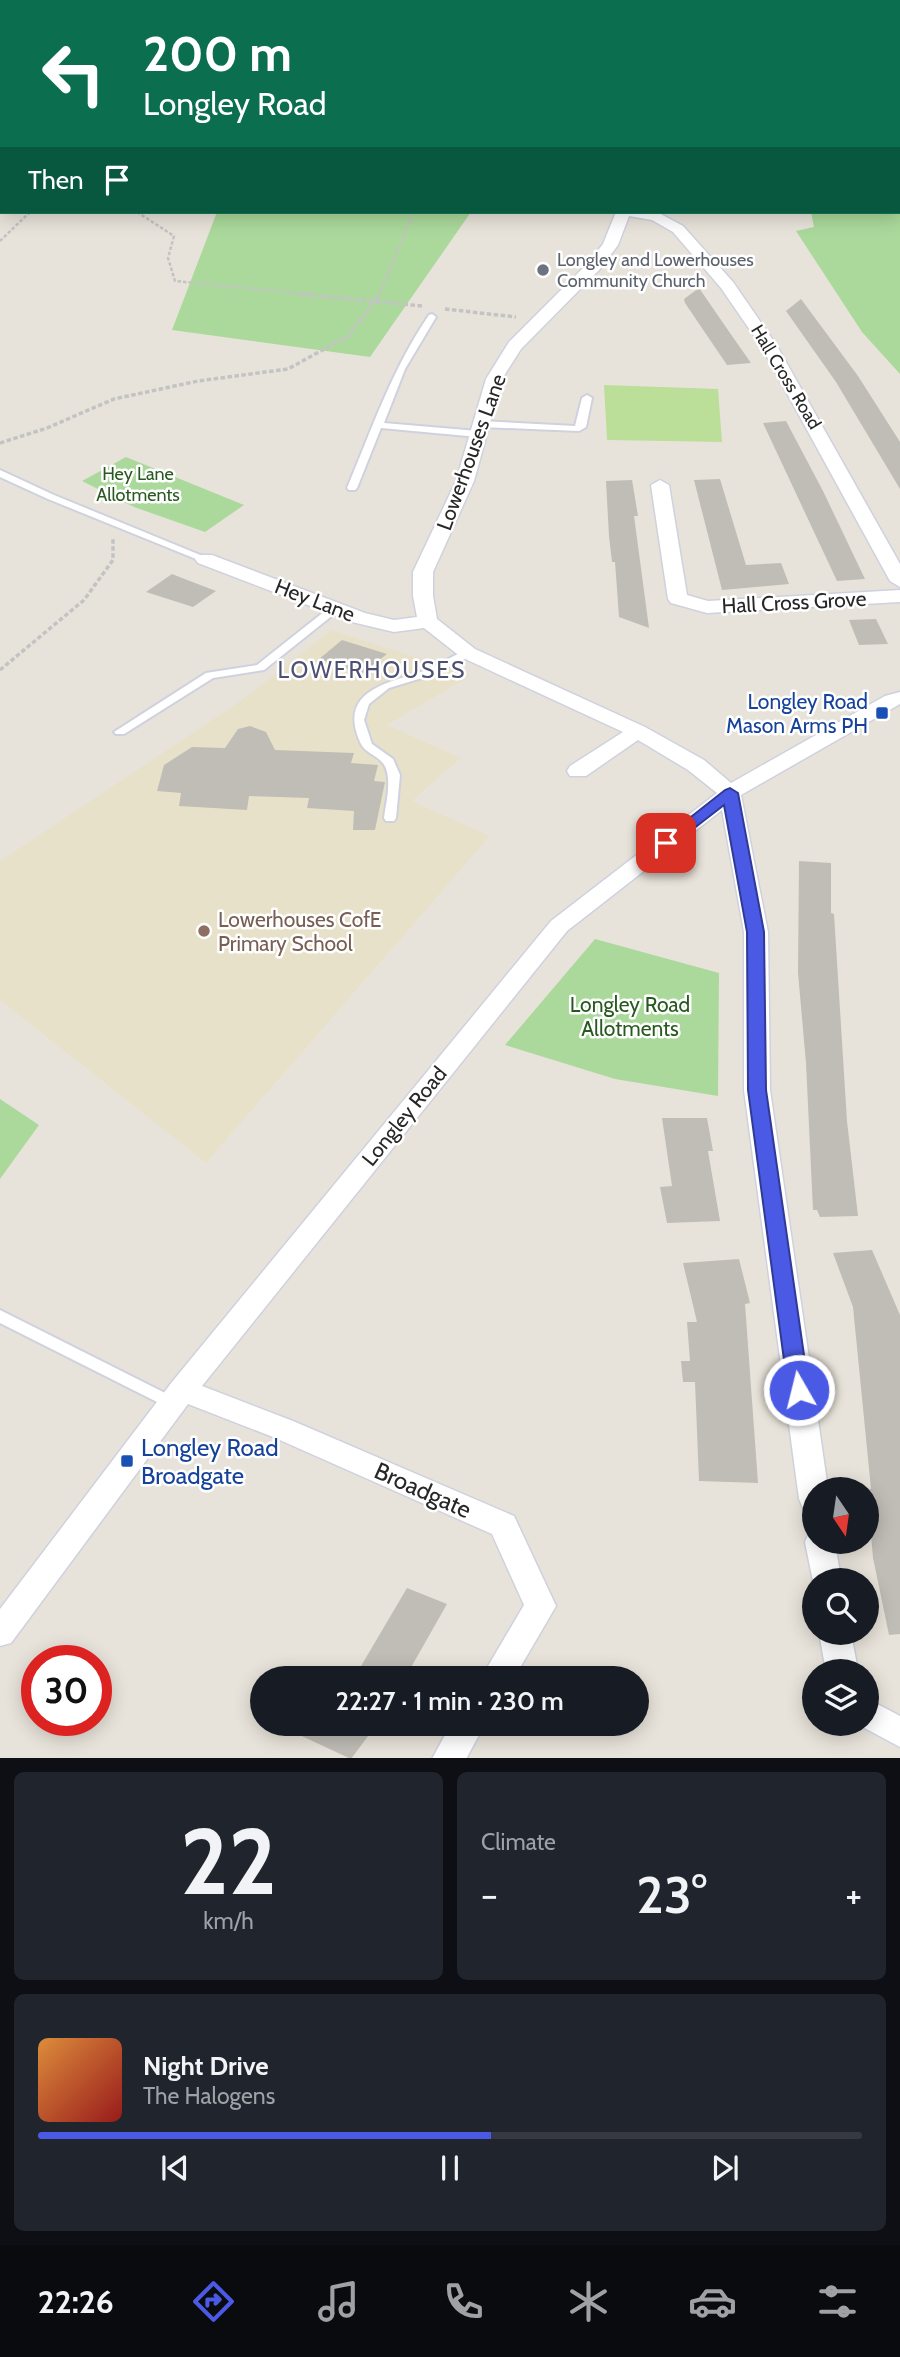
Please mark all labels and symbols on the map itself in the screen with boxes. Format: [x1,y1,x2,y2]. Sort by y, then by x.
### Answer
place label: Longley and Lowerhouses Community Church [557,249,754,292]
marker: Longley and Lowerhouses Community Church [535,262,551,278]
street label: Hall Cross Road [746,321,826,433]
street label: Lowerhouses Lane [431,370,511,533]
park label: Hey Lane Allotments [96,463,180,506]
street label: Hey Lane [271,573,359,627]
street label: Hall Cross Grove [721,586,867,618]
district label: LOWERHOUSES [277,656,467,684]
place label: Longley Road Mason Arms PH [726,689,868,738]
marker: Longley Road Mason Arms PH [874,705,890,721]
pin [636,813,696,873]
place label: Lowerhouses CofE Primary School [218,907,381,956]
marker: Lowerhouses CofE Primary School [196,923,212,939]
park label: Longley Road Allotments [570,992,690,1041]
street label: Longley Road [356,1061,452,1171]
position arrow [762,1353,836,1427]
place label: Longley Road Broadgate [141,1433,279,1490]
marker: Longley Road Broadgate [119,1453,135,1469]
street label: Broadgate [370,1456,476,1524]
north arrow [802,1477,878,1554]
speed limit sign: 30 [21,1645,112,1736]

